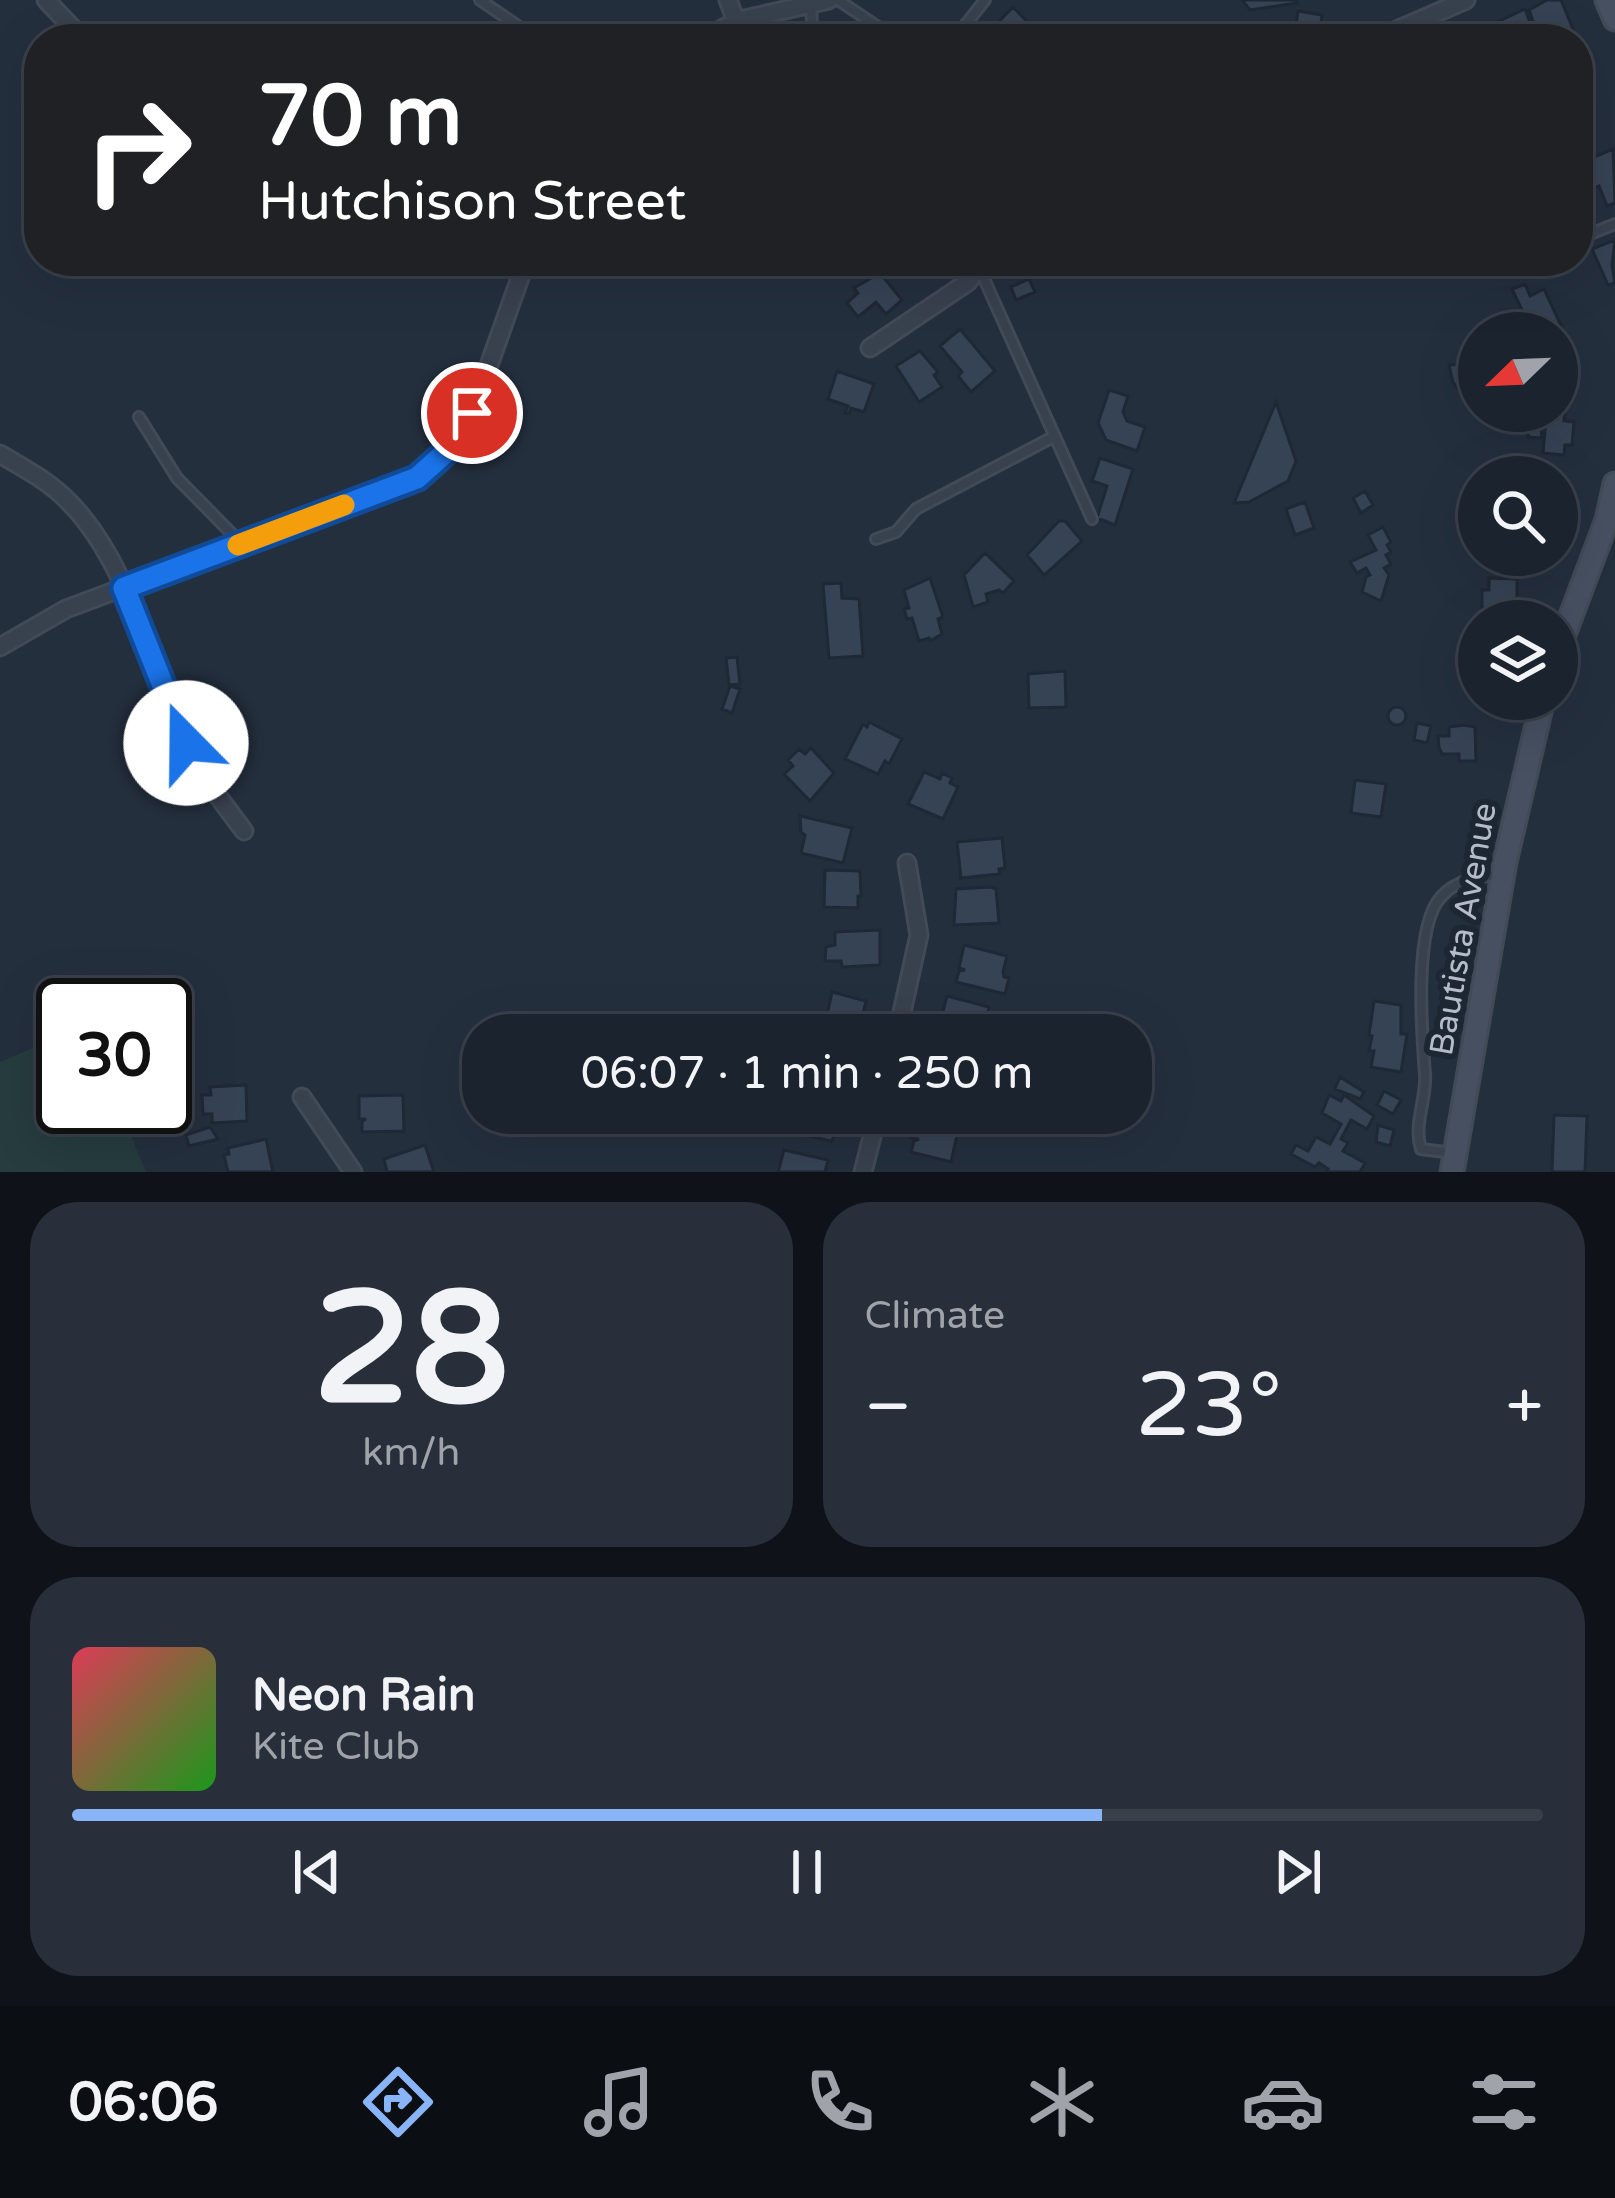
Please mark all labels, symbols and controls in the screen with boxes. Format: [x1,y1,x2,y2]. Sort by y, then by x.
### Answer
text: 70 m [258,67,462,168]
icon: right [60,72,216,228]
text: Hutchison Street [258,169,686,234]
north arrow [1458,312,1578,432]
map controls [1458,312,1578,720]
pin [421,362,523,464]
icon: arrive [439,380,505,446]
button: search [1458,456,1578,576]
button: layers [1458,600,1578,720]
position arrow [123,680,249,806]
street label: Bautista Avenue [1422,800,1505,1059]
speed limit sign: 30 [36,978,192,1134]
text: 06:07 · 1 min · 250 m [581,1047,1033,1101]
text: 28 [313,1257,509,1445]
text: Climate [865,1292,1005,1339]
text: 23° [1135,1352,1282,1461]
text: − [865,1367,912,1447]
text: + [1506,1367,1543,1447]
text: km/h [362,1429,460,1476]
text: Neon Rain [252,1669,475,1723]
text: Kite Club [252,1723,420,1770]
icon: previous [284,1839,350,1905]
icon: pause [774,1839,840,1905]
icon: next [1265,1839,1331,1905]
icon: directions [356,2060,440,2144]
icon: music [577,2060,661,2144]
icon: phone [798,2060,882,2144]
icon: climate [1020,2060,1104,2144]
icon: car [1241,2060,1325,2144]
icon: filters [1462,2060,1546,2144]
text: 06:06 [69,2070,218,2135]

